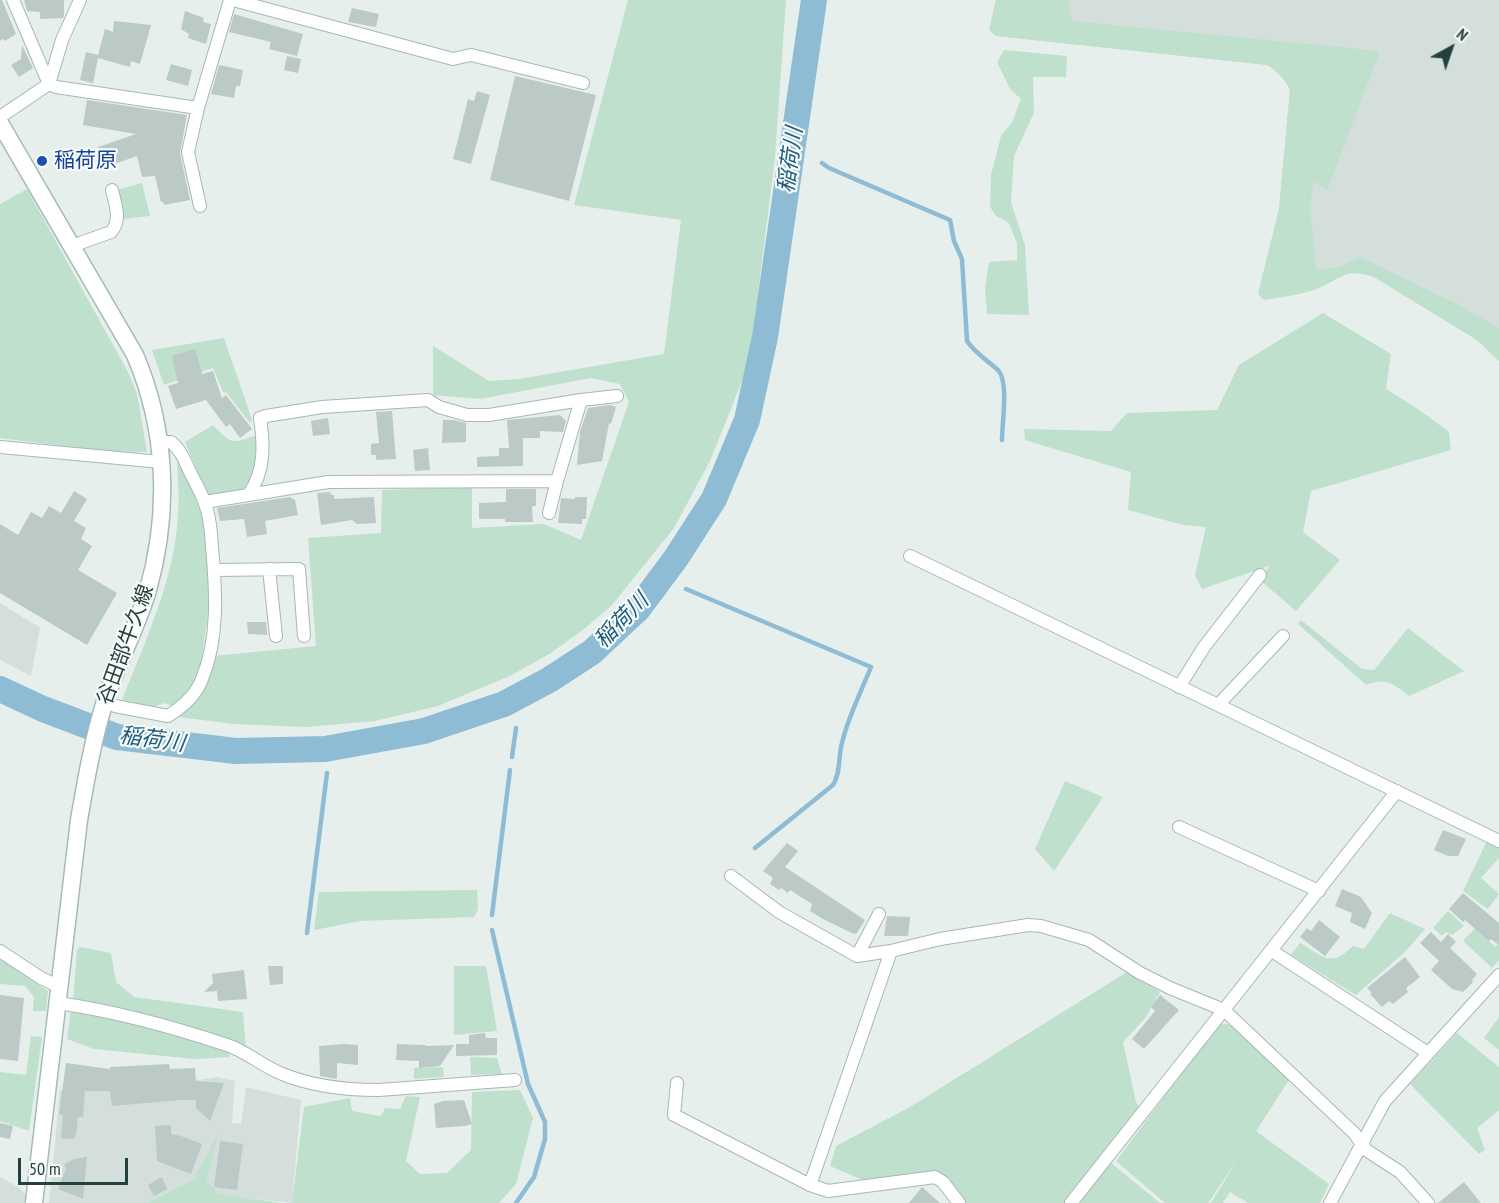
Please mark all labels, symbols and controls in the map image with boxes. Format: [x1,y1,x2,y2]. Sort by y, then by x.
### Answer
north arrow [1421,18,1481,78]
text: N [1453,24,1472,45]
water label: 稲荷川 [773,125,809,195]
place label: 稲荷原 [54,148,117,174]
marker: 稲荷原 [35,154,49,168]
street label: 谷田部牛久線 [93,581,159,709]
water label: 稲荷川 [590,588,654,654]
water label: 稲荷川 [117,722,187,758]
scale bar [21,1146,130,1184]
text: 50 m [29,1157,61,1180]

